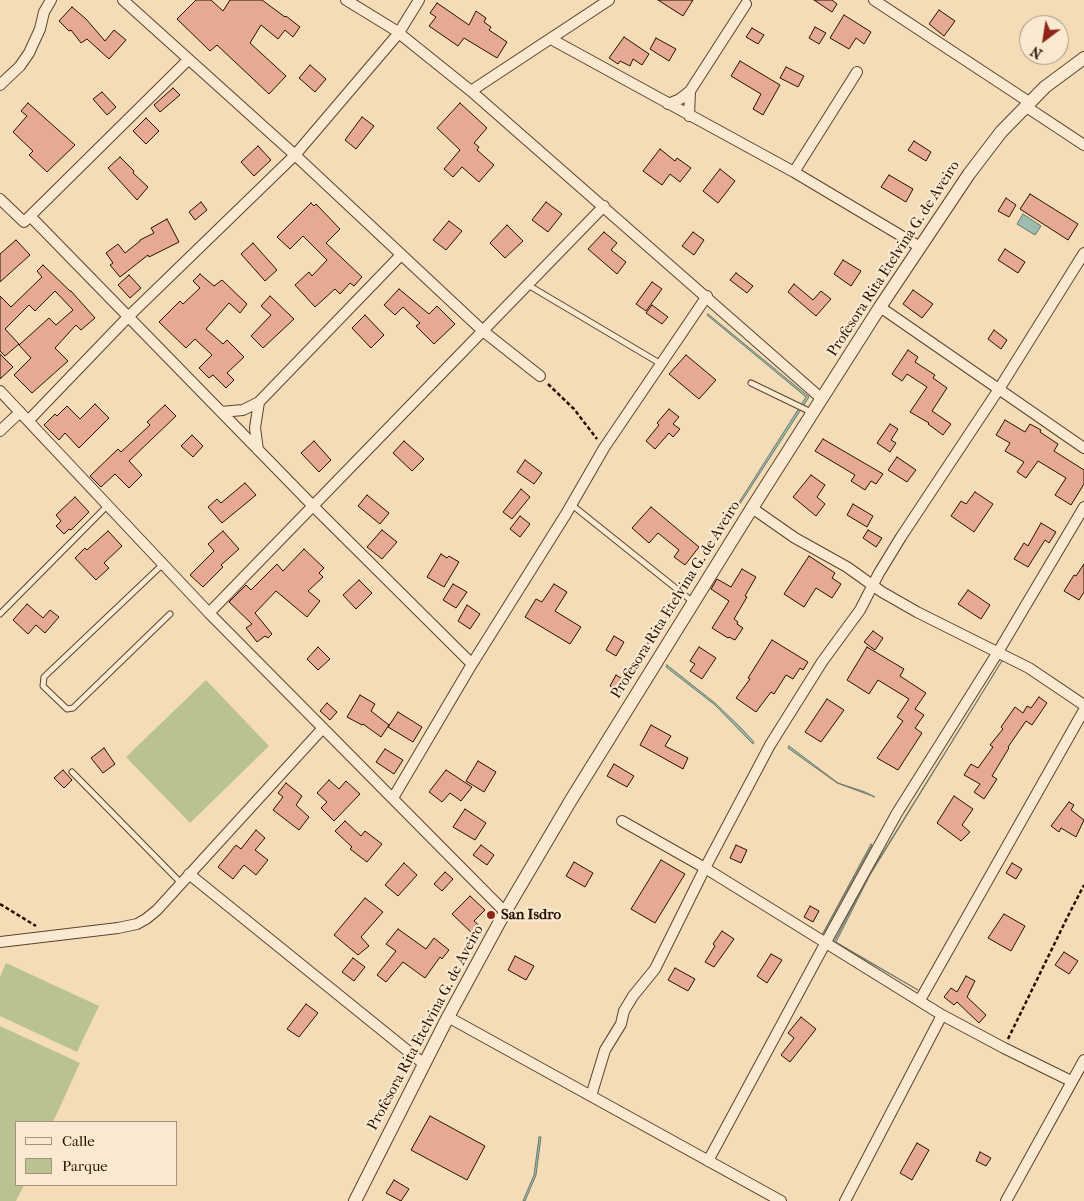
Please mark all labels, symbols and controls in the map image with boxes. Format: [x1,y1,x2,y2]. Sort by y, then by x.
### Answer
north arrow [1019,15,1069,65]
text: N [1028,42,1045,62]
street label: Profesora Rita Etelvina G. de Aveiro [824,158,964,360]
street label: Profesora Rita Etelvina G. de Aveiro [607,498,745,702]
place label: San Isdro [501,906,561,924]
marker: San Isdro [485,909,497,921]
street label: Profesora Rita Etelvina G. de Aveiro [364,922,488,1134]
legend [15,1121,178,1186]
text: Calle [62,1132,95,1150]
text: Parque [62,1157,108,1175]

